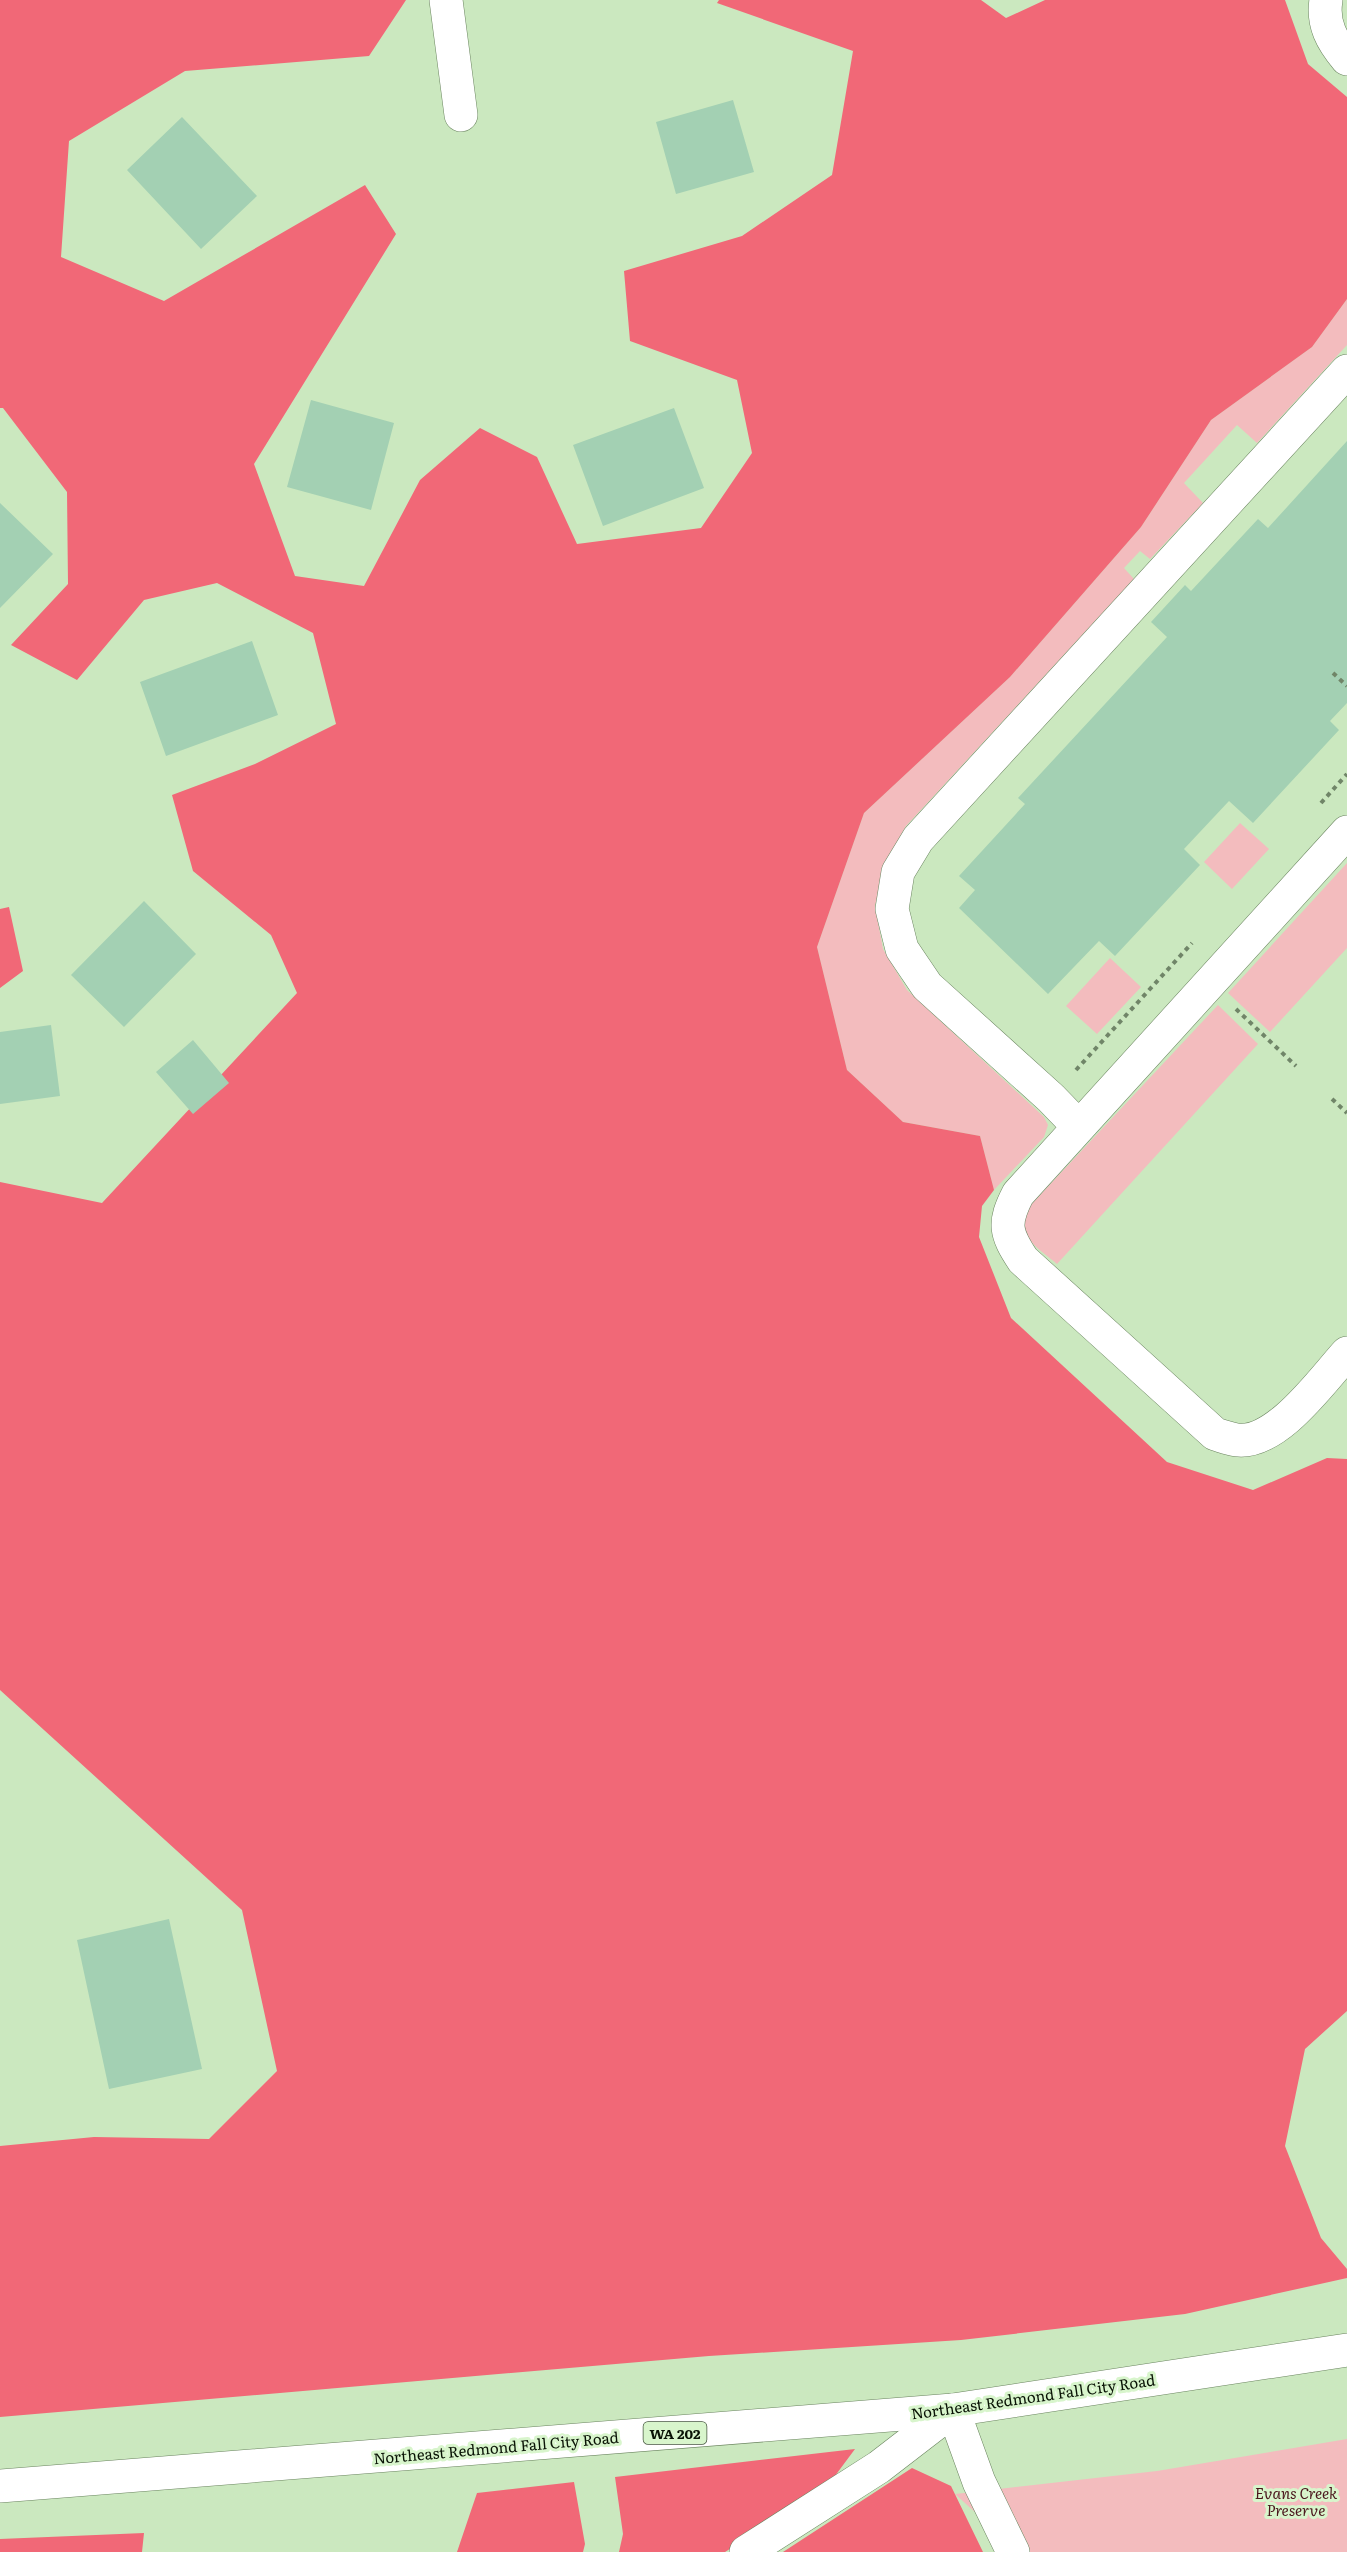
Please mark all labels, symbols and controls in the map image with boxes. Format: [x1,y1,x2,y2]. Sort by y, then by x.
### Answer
street label: Northeast Redmond Fall City Road [910,2367,1156,2425]
road number: WA 202 [644,2422,706,2444]
street label: Northeast Redmond Fall City Road [372,2425,620,2469]
park label: Evans Creek Preserve [1255,2481,1338,2521]

